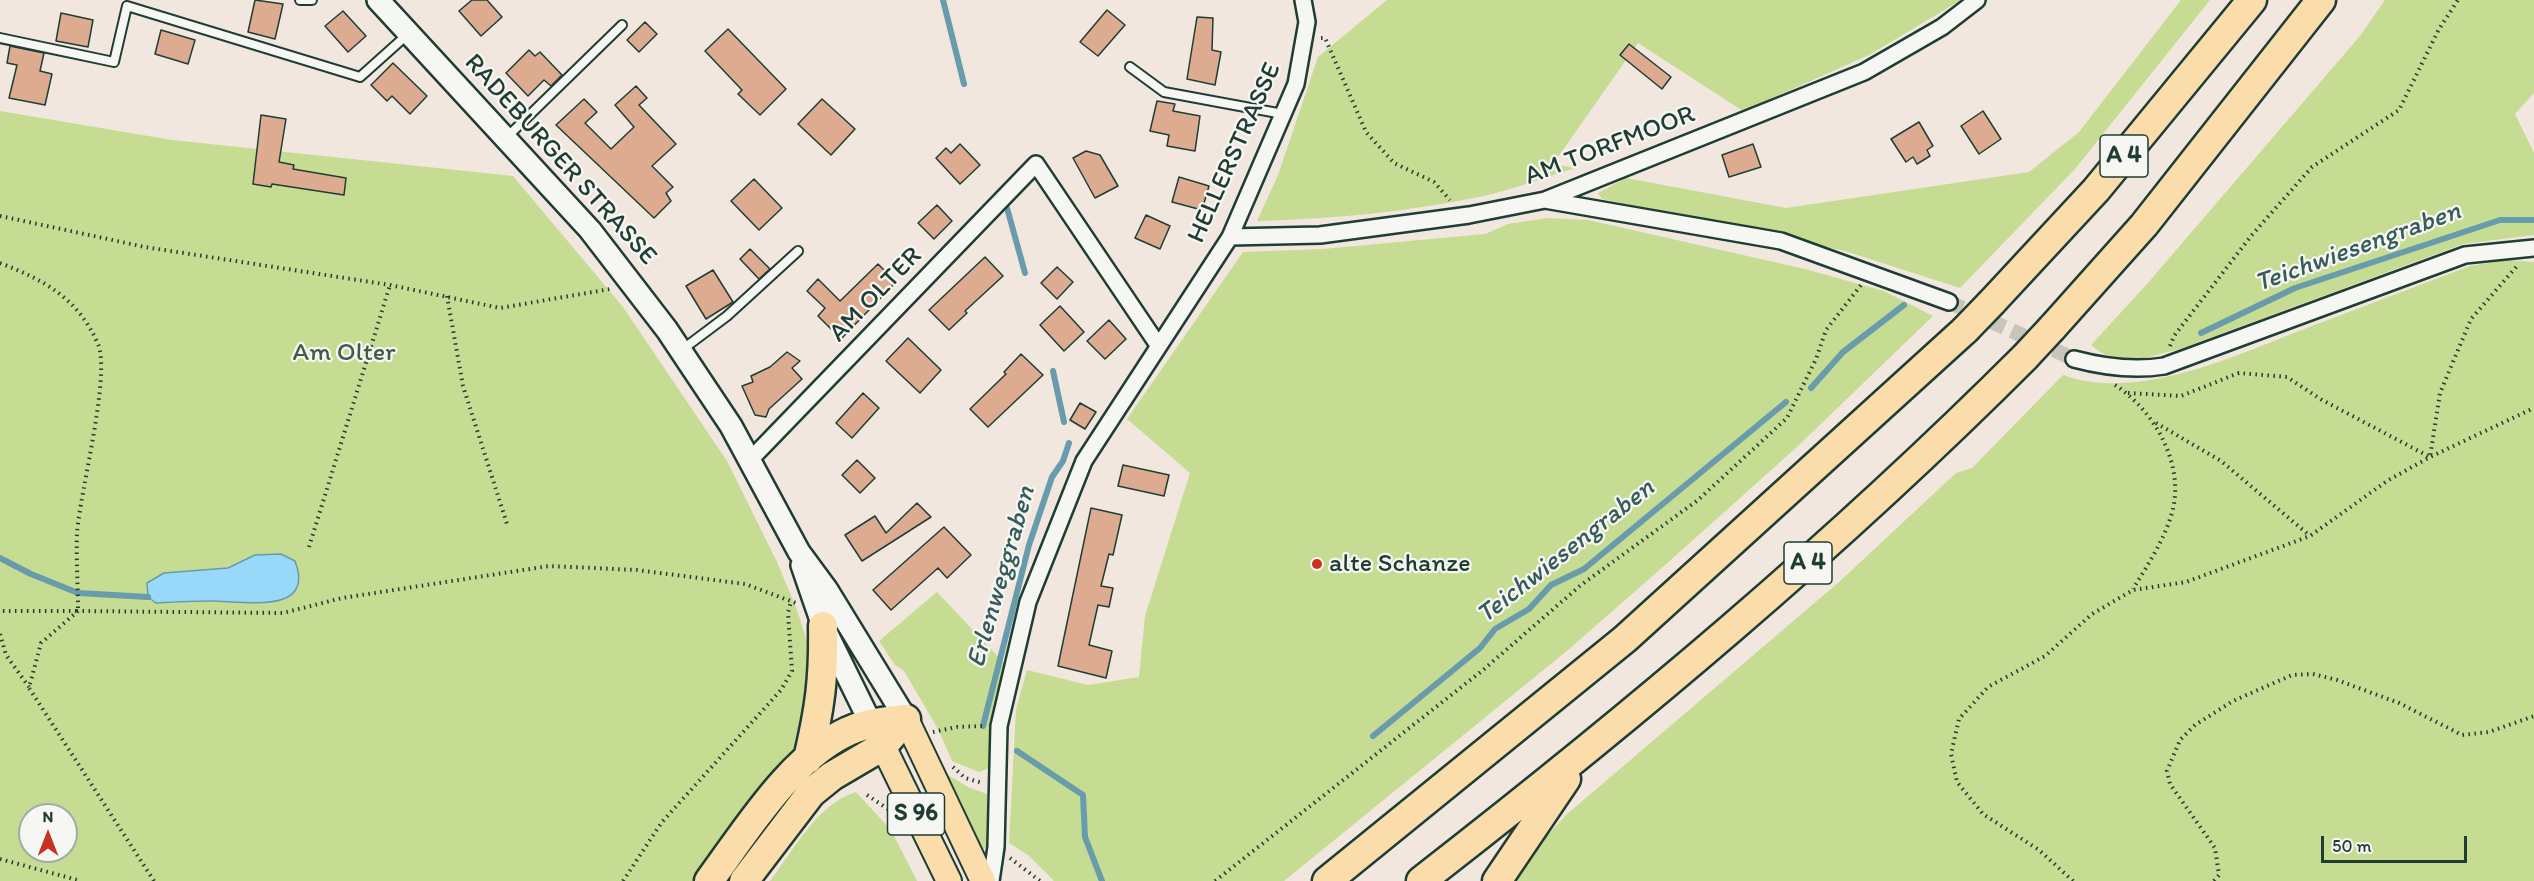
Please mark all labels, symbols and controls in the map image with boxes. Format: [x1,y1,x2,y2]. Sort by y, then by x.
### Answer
street label: RADEBURGER STRASSE [457,48,663,272]
street label: HELLERSTRASSE [1181,58,1289,248]
street label: AM TORFMOOR [1521,99,1699,193]
road number: A 4 [2100,135,2148,177]
water label: Teichwiesengraben [2251,196,2465,300]
street label: AM OLTER [823,241,929,349]
park label: Am Olter [292,337,396,369]
water label: Teichwiesengraben [1471,472,1661,632]
water label: Erlenweggraben [961,483,1043,671]
road number: A 4 [1784,542,1832,584]
place label: alte Schanze [1329,548,1471,580]
marker: alte Schanze [1310,557,1324,571]
road number: S 96 [888,793,944,835]
north arrow [18,803,78,863]
text: N [43,807,53,826]
scale bar [2324,824,2470,862]
text: 50 m [2332,835,2372,857]

